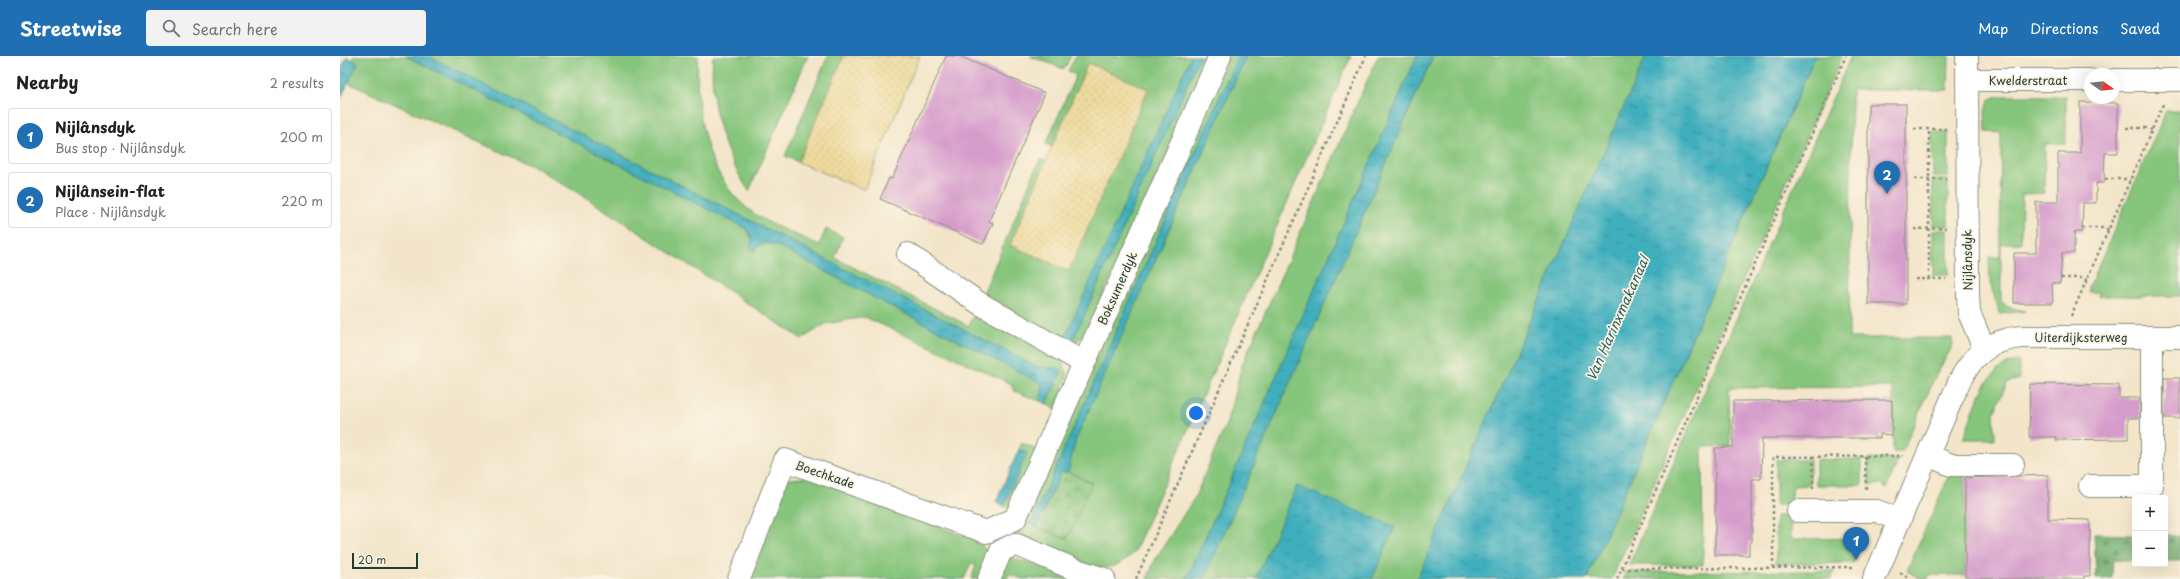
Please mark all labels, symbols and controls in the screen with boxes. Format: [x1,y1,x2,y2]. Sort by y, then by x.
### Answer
search box [146,10,426,46]
text: Streetwise [20,14,122,42]
icon: search [160,17,182,39]
text: Search here [192,17,278,40]
text: Map [1978,18,2008,39]
text: Directions [2030,18,2098,39]
text: Saved [2120,18,2160,39]
north arrow [2084,68,2120,104]
text: Nearby [16,69,78,95]
street label: Kwelderstraat [1989,71,2067,89]
text: 2 results [270,73,324,92]
text: Nijlânsdyk [55,115,136,138]
text: 1 [27,127,33,146]
text: 200 m [280,127,323,146]
text: Bus stop · Nijlânsdyk [55,138,186,157]
pin: 2 [1874,161,1900,194]
text: Nijlânsein-flat [55,179,165,202]
text: 2 [25,191,35,210]
text: 220 m [281,191,323,210]
text: Place · Nijlânsdyk [55,202,166,221]
street label: Nijlânsdyk [1957,229,1977,291]
street label: Boksumerdyk [1093,248,1141,328]
water label: Van Harinxmakanaal [1581,251,1654,383]
street label: Uiterdijksterweg [2034,328,2128,346]
your location [1186,403,1206,423]
street label: Boechkade [793,455,857,493]
map controls [2132,495,2168,567]
button: + [2132,495,2168,531]
pin: 1 [1843,527,1869,560]
button: − [2132,531,2168,567]
scale bar [352,551,418,570]
text: 20 m [358,551,386,568]

